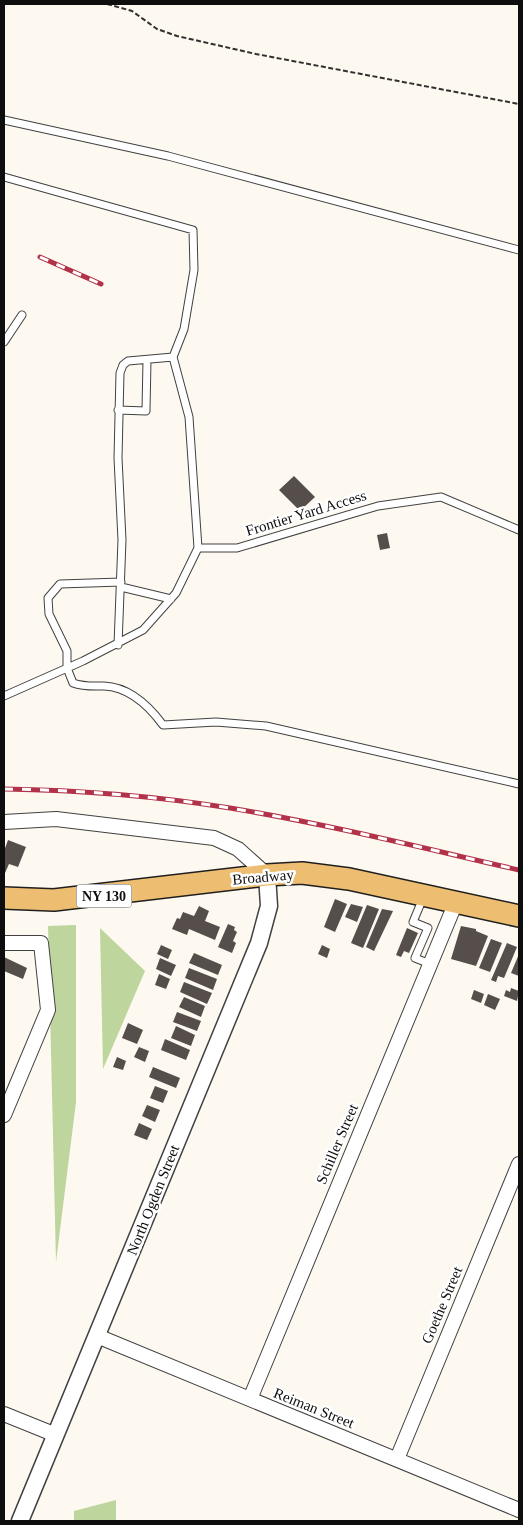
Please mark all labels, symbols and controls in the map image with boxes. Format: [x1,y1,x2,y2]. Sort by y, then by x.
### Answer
street label: Frontier Yard Access [244,487,368,539]
street label: Broadway [232,866,295,888]
road number: NY 130 [76,884,132,908]
street label: Schiller Street [313,1101,361,1186]
street label: North Ogden Street [124,1142,183,1257]
street label: Goethe Street [419,1263,466,1346]
street label: Reiman Street [271,1385,357,1432]

